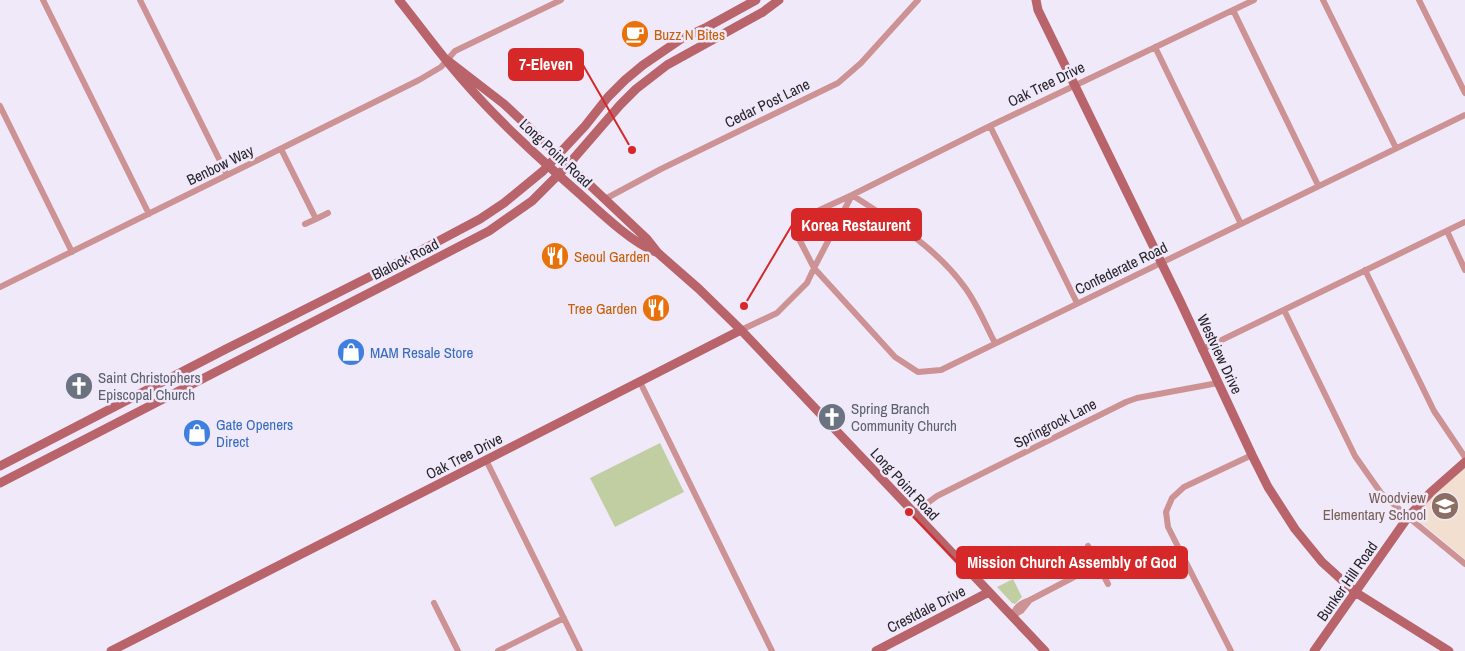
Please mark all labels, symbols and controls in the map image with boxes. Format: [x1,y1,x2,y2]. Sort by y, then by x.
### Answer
cafe icon: Buzz N Bites [620,19,650,49]
place label: Buzz N Bites [654,24,725,45]
callout: 7-Eleven [509,49,583,80]
text: 7-Eleven [519,53,573,75]
street label: Oak Tree Drive [1004,56,1088,112]
street label: Cedar Post Lane [721,73,813,133]
street label: Long Point Road [515,114,597,192]
street label: Benbow Way [183,139,258,190]
callout: Korea Restaurent [792,209,921,240]
text: Korea Restaurent [801,214,911,236]
street label: Blalock Road [368,233,442,285]
street label: Confederate Road [1071,237,1171,299]
restaurant icon: Seoul Garden [540,241,570,271]
place label: Seoul Garden [574,246,650,267]
restaurant icon: Tree Garden [641,293,671,323]
place label: Tree Garden [568,298,637,319]
street label: Westview Drive [1192,311,1248,398]
shop icon: MAM Resale Store [336,337,366,367]
place label: MAM Resale Store [370,342,473,363]
place label: Saint Christophers Episcopal Church [98,367,201,405]
church icon: Saint Christophers Episcopal Church [64,371,94,401]
street label: Springrock Lane [1010,393,1100,453]
place label: Spring Branch Community Church [851,398,957,436]
church icon: Spring Branch Community Church [817,402,847,432]
place label: Gate Openers Direct [216,414,293,452]
shop icon: Gate Openers Direct [182,418,212,448]
street label: Oak Tree Drive [422,428,506,484]
street label: Long Point Road [866,443,944,525]
place label: Woodview Elementary School [1323,487,1426,525]
school or university icon: Woodview Elementary School [1430,491,1460,521]
street label: Bunker Hill Road [1312,537,1382,625]
callout: Mission Church Assembly of God [957,547,1187,578]
text: Mission Church Assembly of God [967,551,1177,573]
street label: Crestdale Drive [883,580,969,638]

